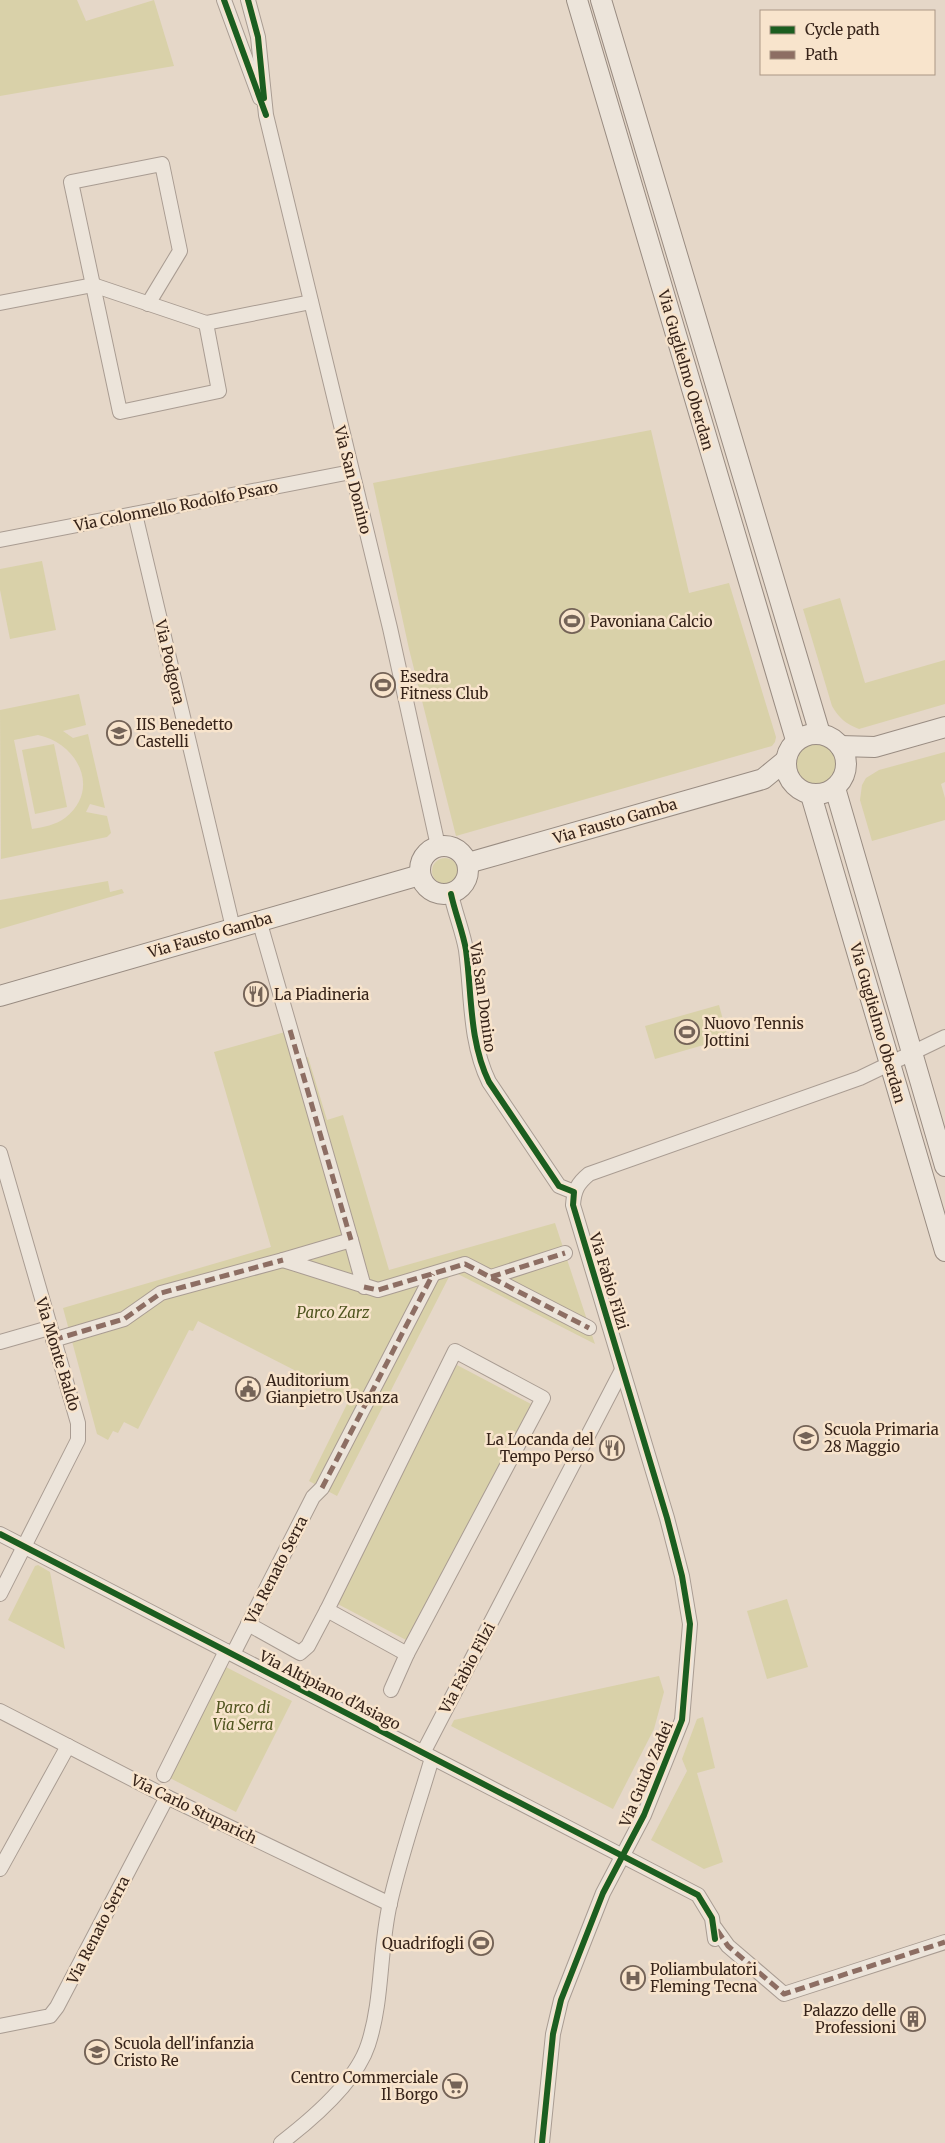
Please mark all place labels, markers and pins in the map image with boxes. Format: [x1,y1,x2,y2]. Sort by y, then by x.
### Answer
sports icon: Pavoniana Calcio [559,608,585,634]
place label: Pavoniana Calcio [590,612,713,631]
place label: Esedra Fitness Club [400,667,488,703]
sports icon: Esedra Fitness Club [370,672,396,698]
place label: IIS Benedetto Castelli [136,715,233,751]
school or university icon: IIS Benedetto Castelli [106,720,132,746]
restaurant icon: La Piadineria [243,981,269,1007]
place label: La Piadineria [274,985,369,1004]
place label: Nuovo Tennis Jottini [703,1014,804,1050]
sports icon: Nuovo Tennis Jottini [674,1019,700,1045]
place label: Auditorium Gianpietro Usanza [265,1371,399,1407]
public building icon: Auditorium Gianpietro Usanza [235,1376,261,1402]
place label: Scuola Primaria 28 Maggio [824,1420,939,1456]
school or university icon: Scuola Primaria 28 Maggio [793,1425,819,1451]
place label: La Locanda del Tempo Perso [486,1430,594,1466]
restaurant icon: La Locanda del Tempo Perso [599,1435,625,1461]
sports icon: Quadrifogli [468,1930,494,1956]
place label: Quadrifogli [382,1934,464,1953]
place label: Poliambulatori Fleming Tecna [650,1960,757,1996]
hospital icon: Poliambulatori Fleming Tecna [620,1965,646,1991]
place label: Palazzo delle Professioni [803,2001,896,2037]
building icon: Palazzo delle Professioni [900,2006,926,2032]
place label: Scuola dell'infanzia Cristo Re [114,2034,254,2070]
school or university icon: Scuola dell'infanzia Cristo Re [84,2039,110,2065]
place label: Centro Commerciale Il Borgo [291,2068,438,2104]
supermarket icon: Centro Commerciale Il Borgo [442,2073,468,2099]

